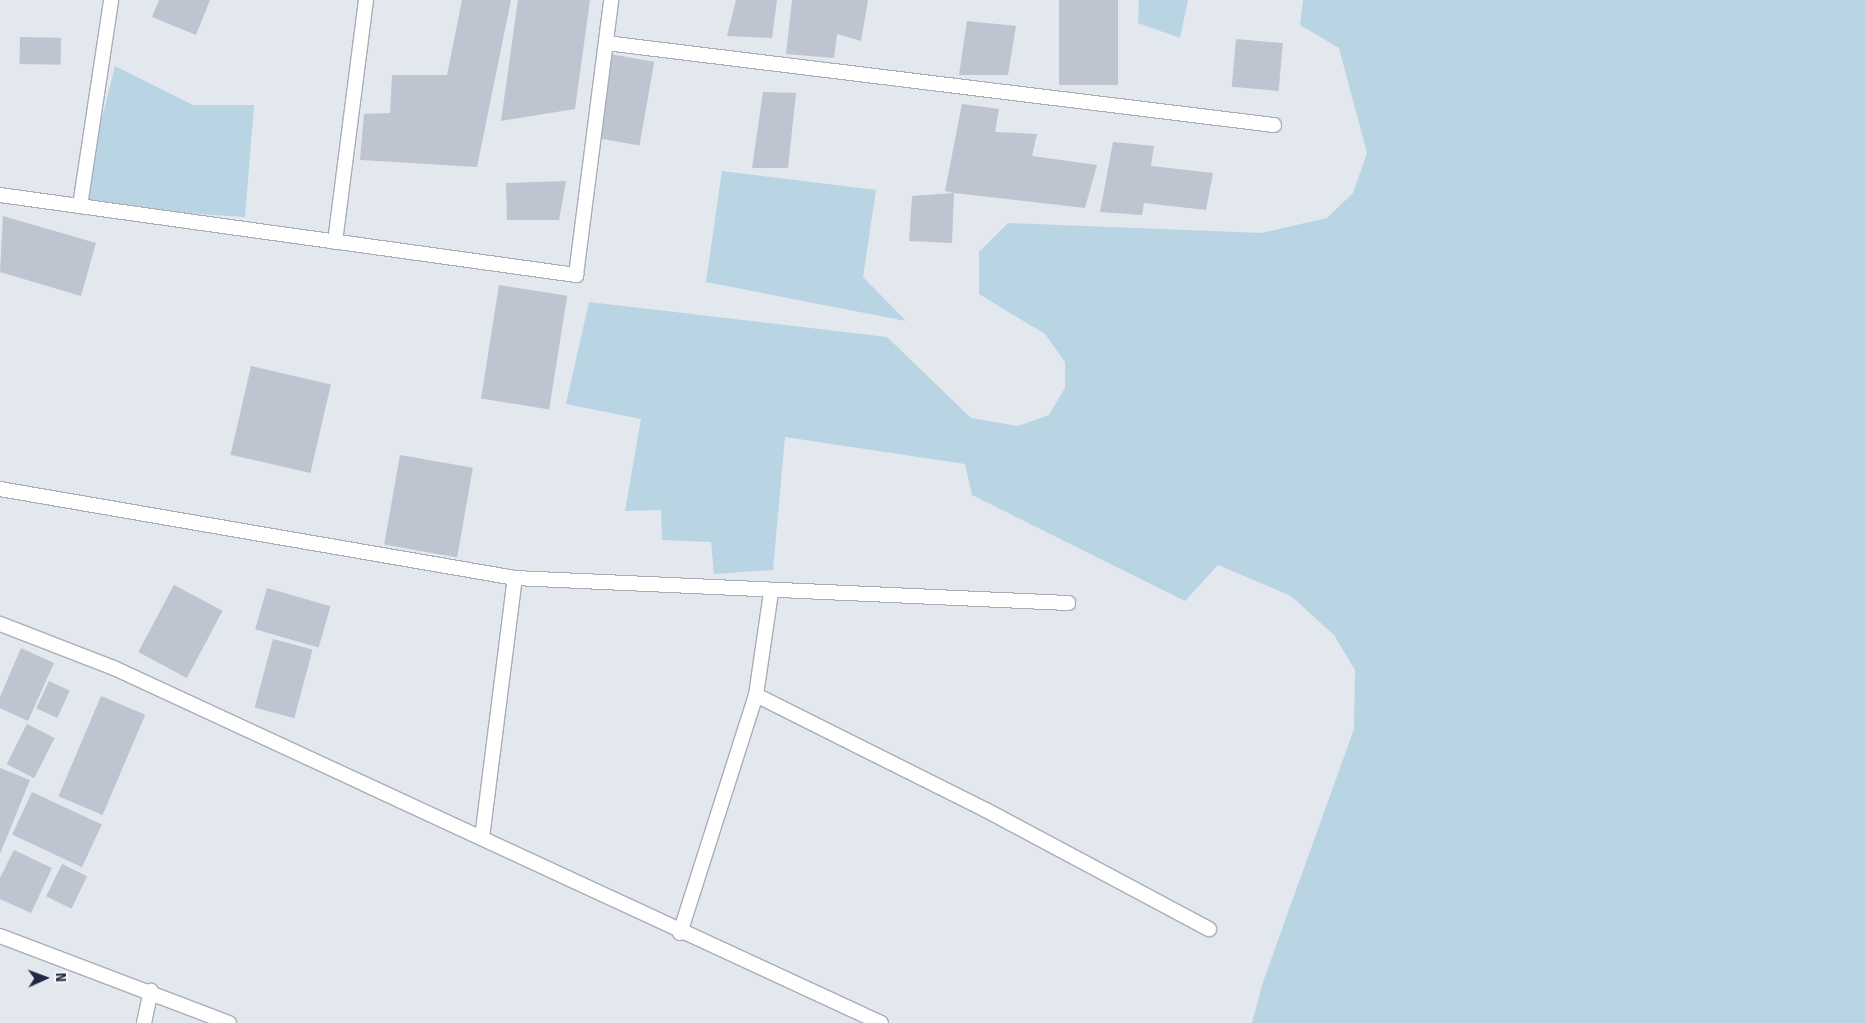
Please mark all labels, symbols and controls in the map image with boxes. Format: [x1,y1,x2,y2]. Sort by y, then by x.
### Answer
north arrow [20,953,70,1003]
text: N [52,973,69,982]

